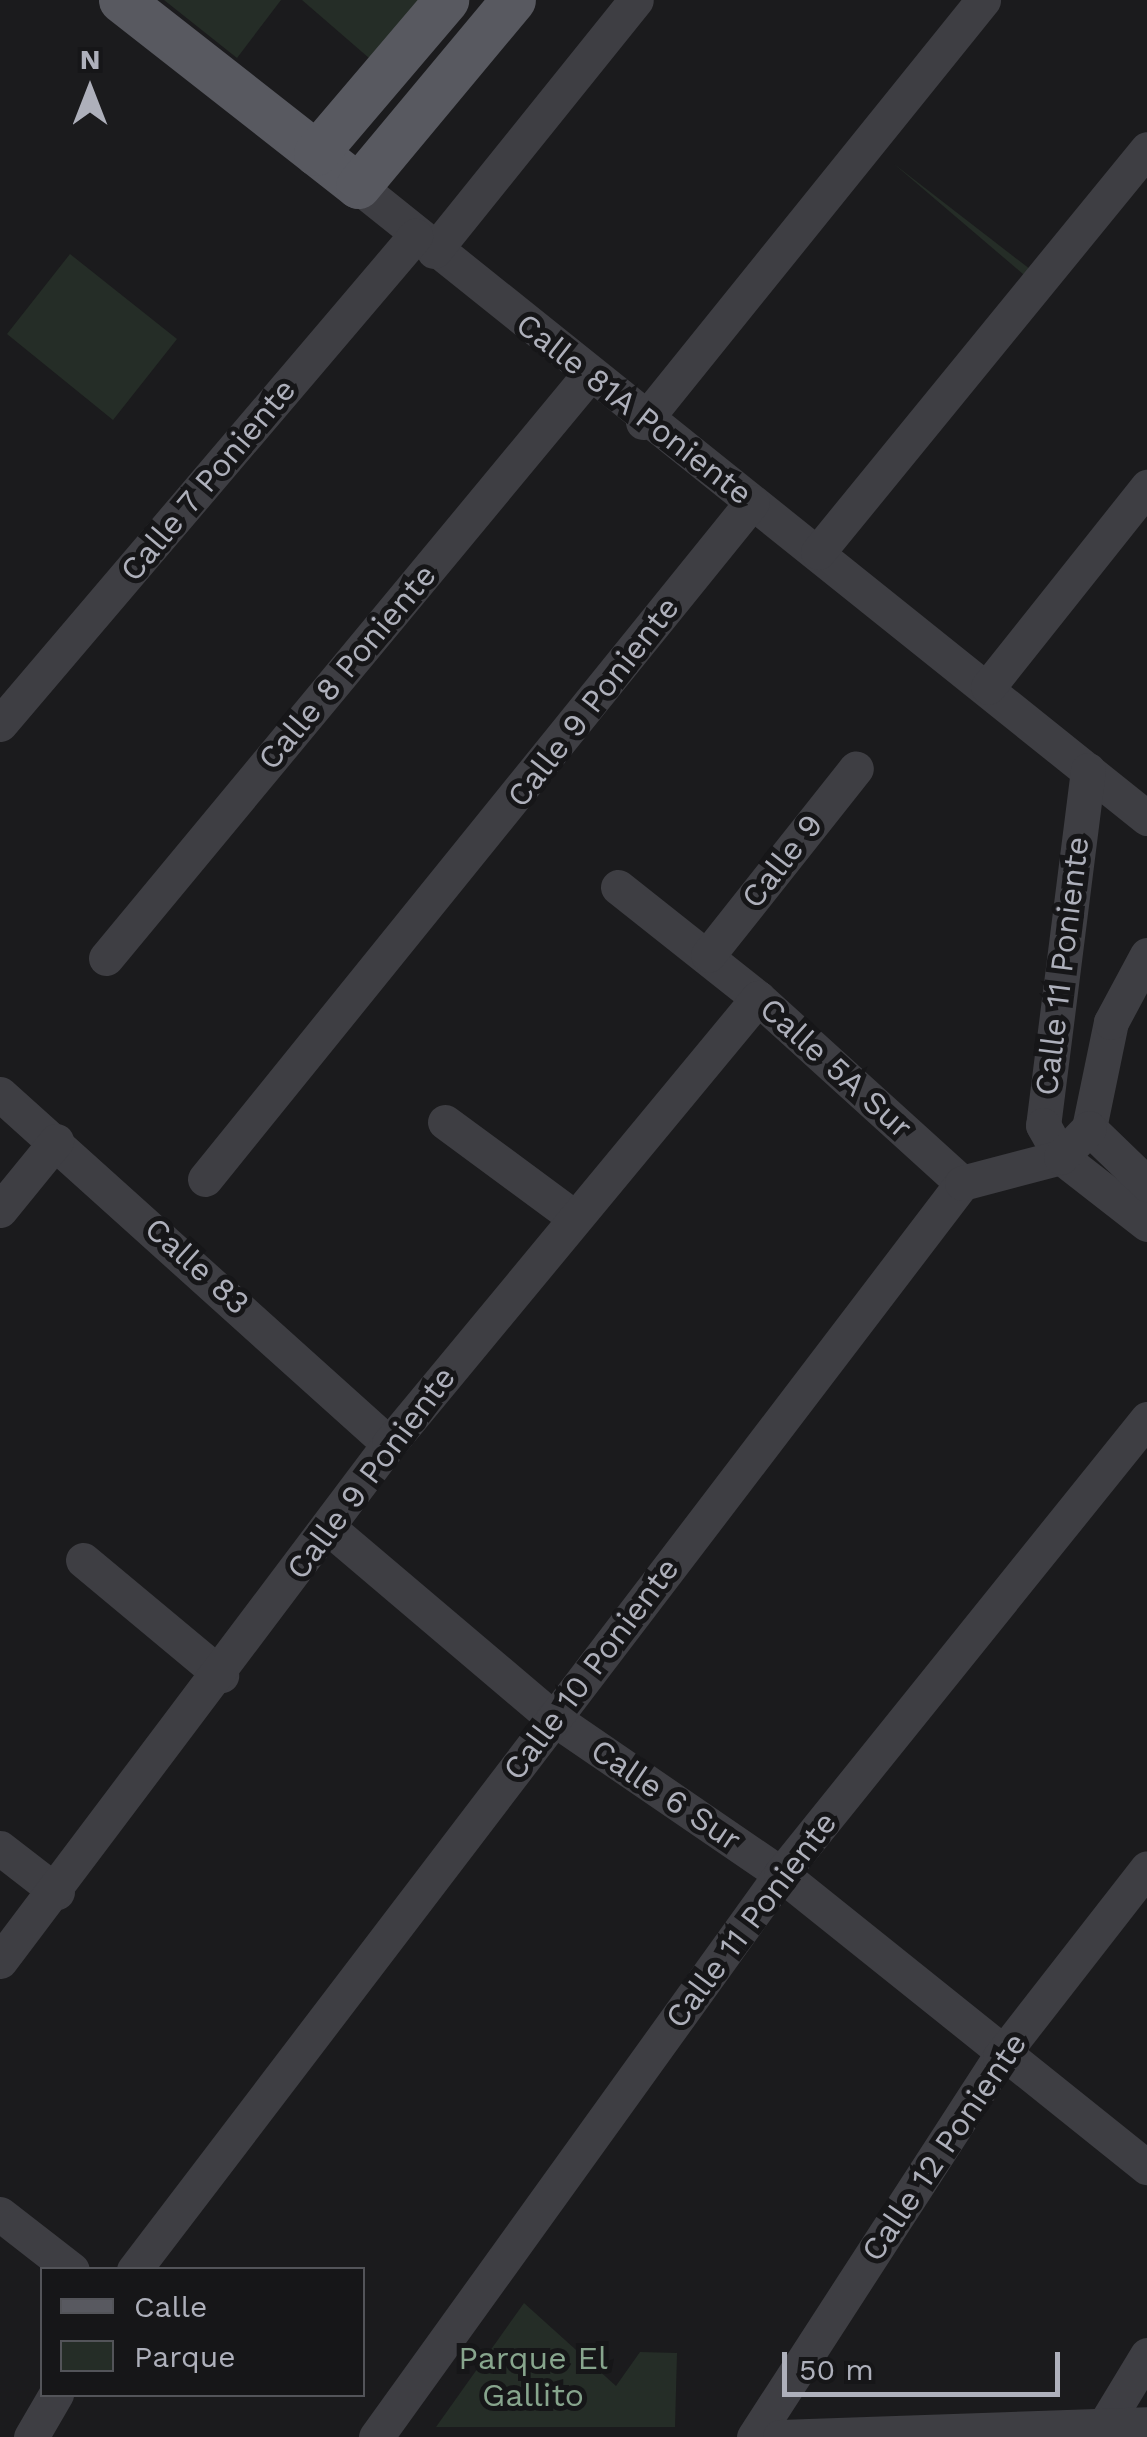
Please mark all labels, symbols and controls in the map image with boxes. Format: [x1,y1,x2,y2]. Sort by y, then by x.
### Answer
north arrow [40,40,140,140]
text: N [80,43,100,76]
street label: Calle 81A Poniente [508,305,760,513]
street label: Calle 7 Poniente [111,370,305,590]
street label: Calle 8 Poniente [250,556,444,778]
street label: Calle 9 Poniente [499,589,687,815]
street label: Calle 9 [733,806,831,916]
street label: Calle 11 Poniente [1027,834,1097,1098]
street label: Calle 5A Sur [752,989,920,1147]
street label: Calle 83 [137,1209,257,1323]
street label: Calle 9 Poniente [279,1359,463,1587]
street label: Calle 10 Poniente [495,1550,687,1788]
street label: Calle 6 Sur [584,1731,748,1859]
street label: Calle 11 Poniente [657,1804,845,2036]
street label: Calle 12 Poniente [853,2025,1035,2269]
legend [40,2267,365,2397]
text: Calle [134,2289,207,2324]
scale bar [787,2332,1064,2394]
text: Parque [134,2339,236,2374]
park label: Parque El Gallito [458,2340,608,2415]
text: 50 m [799,2352,874,2387]

